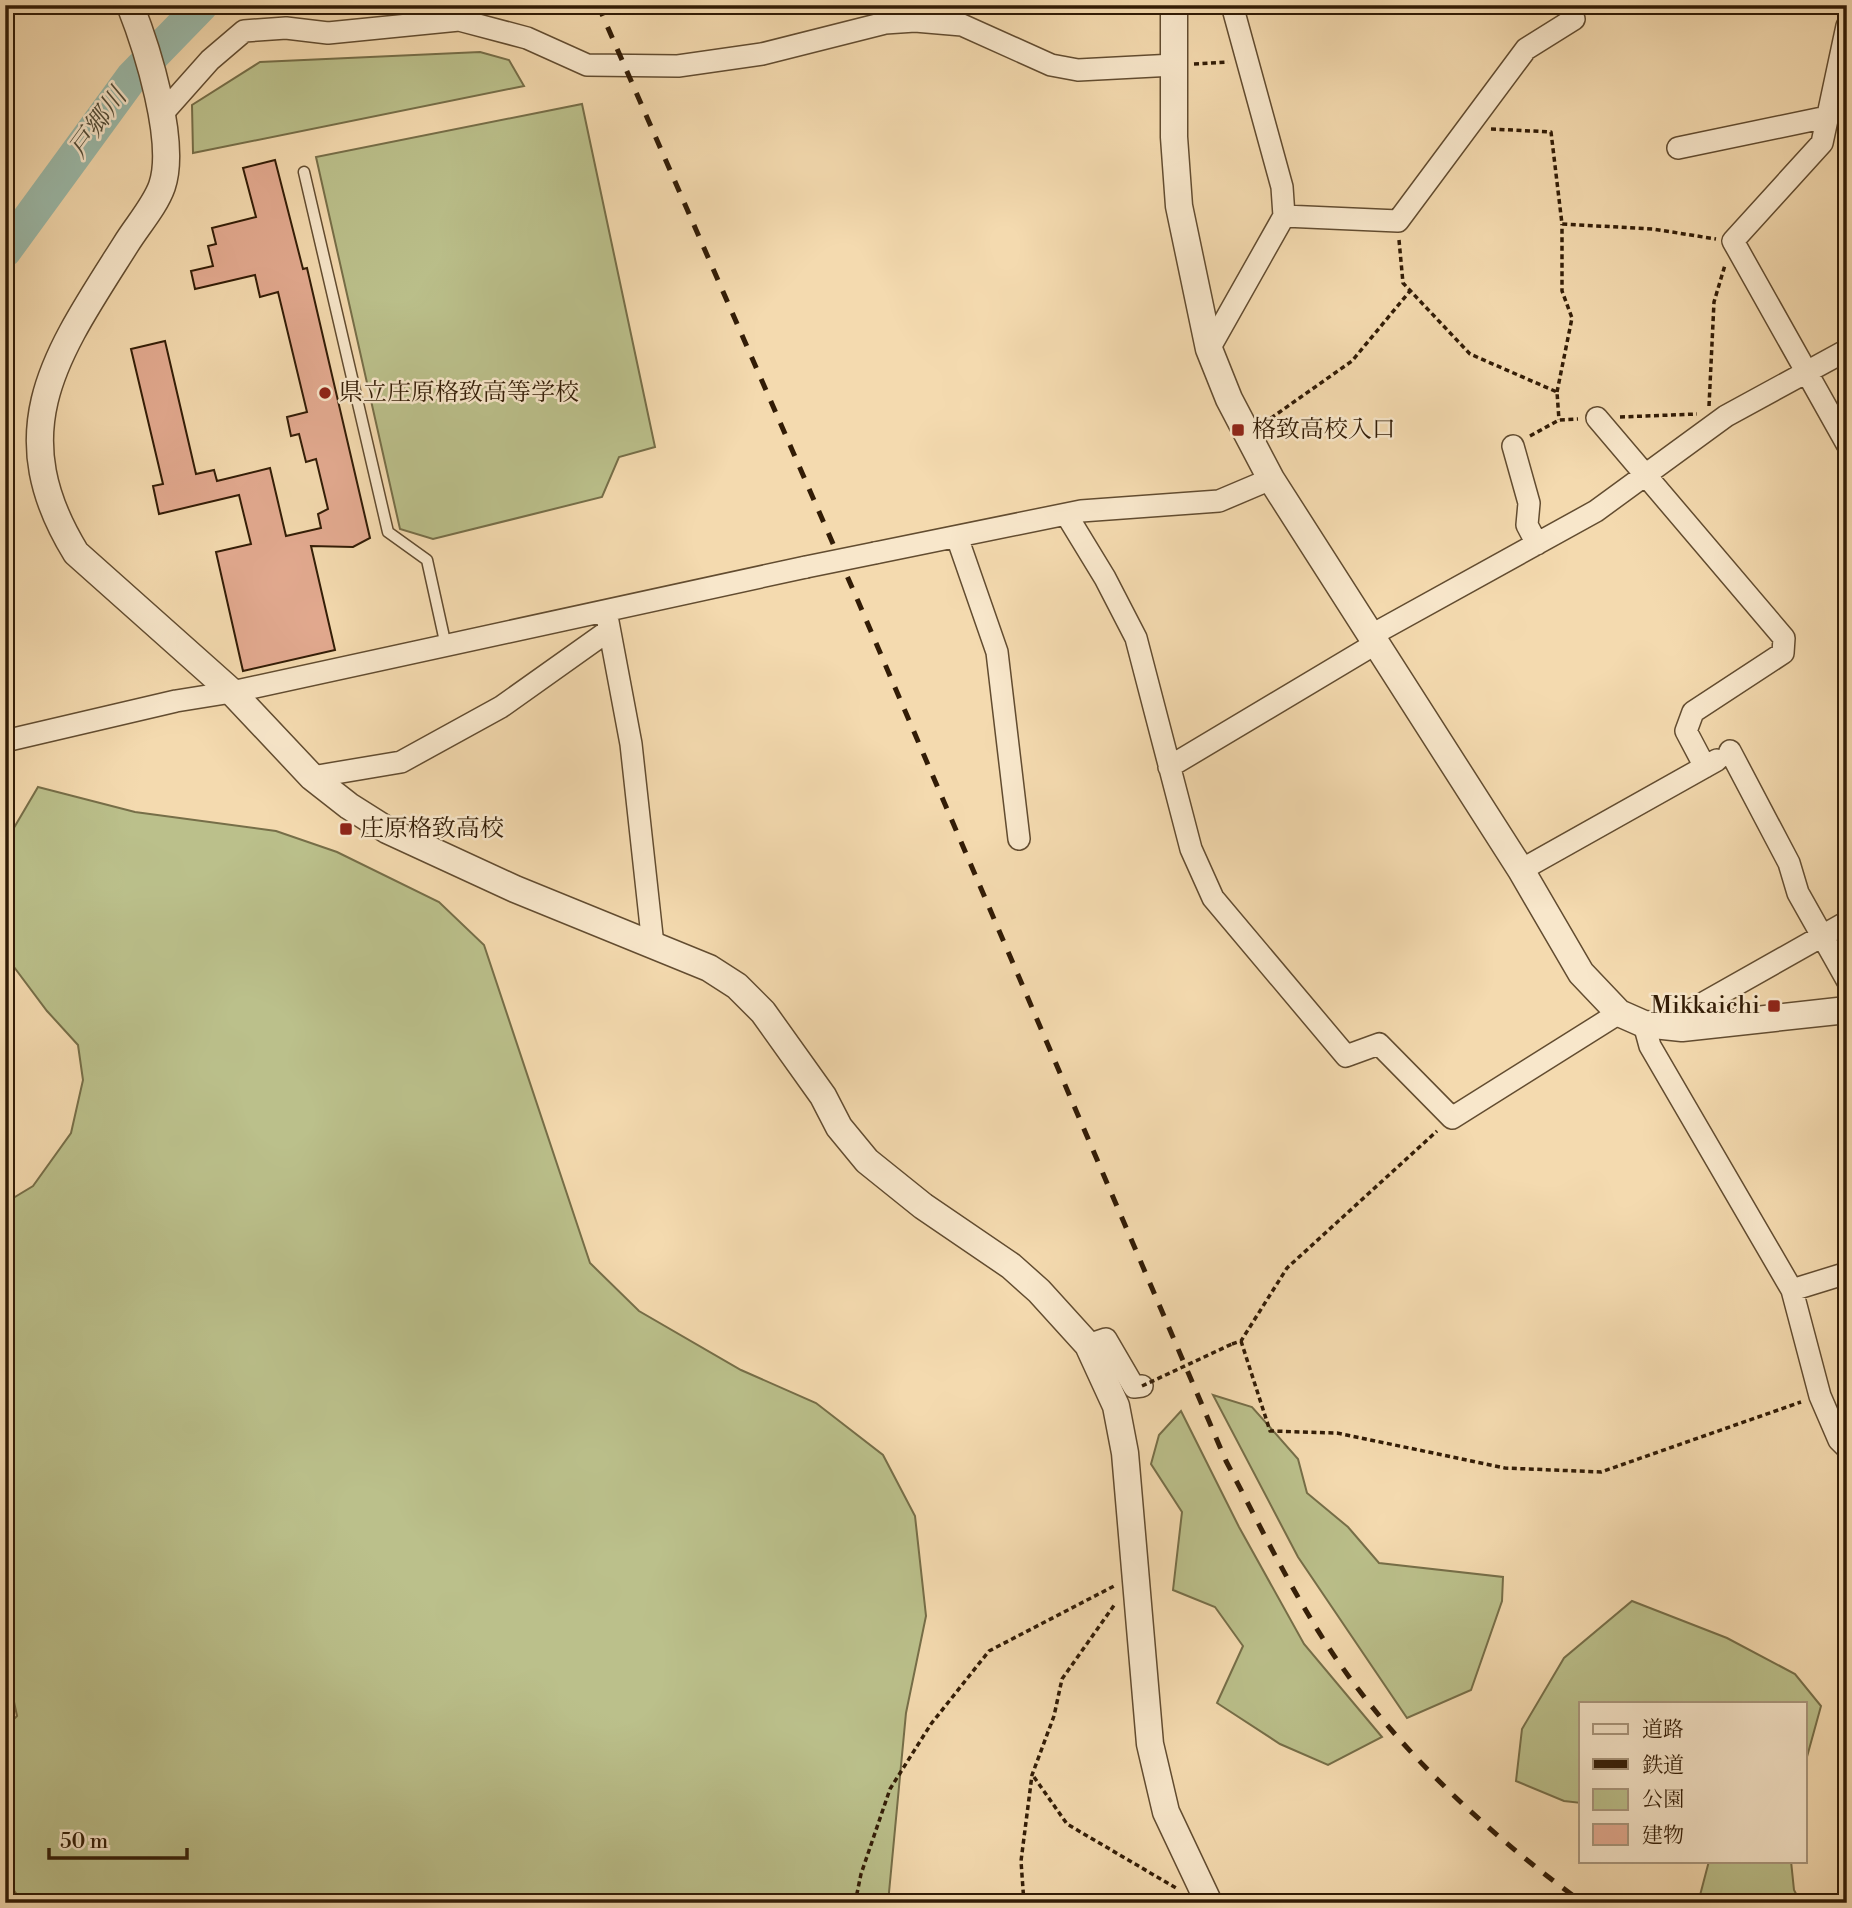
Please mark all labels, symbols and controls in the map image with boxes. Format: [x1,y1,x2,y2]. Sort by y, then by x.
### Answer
water label: 戸郷川 [62,80,136,164]
place label: 県立庄原格致高等学校 [339,378,579,408]
marker: 県立庄原格致高等学校 [317,385,333,401]
place label: 格致高校入口 [1252,415,1396,445]
marker: 格致高校入口 [1230,422,1246,438]
place label: 庄原格致高校 [360,814,504,844]
marker: 庄原格致高校 [338,821,354,837]
place label: Mikkaichi [1651,991,1760,1021]
marker: Mikkaichi [1766,998,1782,1014]
legend [1579,1702,1806,1862]
text: 道路 [1642,1717,1684,1743]
text: 鉄道 [1642,1753,1684,1779]
text: 公園 [1642,1787,1684,1813]
scale bar [49,1817,187,1861]
text: 建物 [1642,1823,1684,1849]
text: 50 m [60,1829,108,1855]

